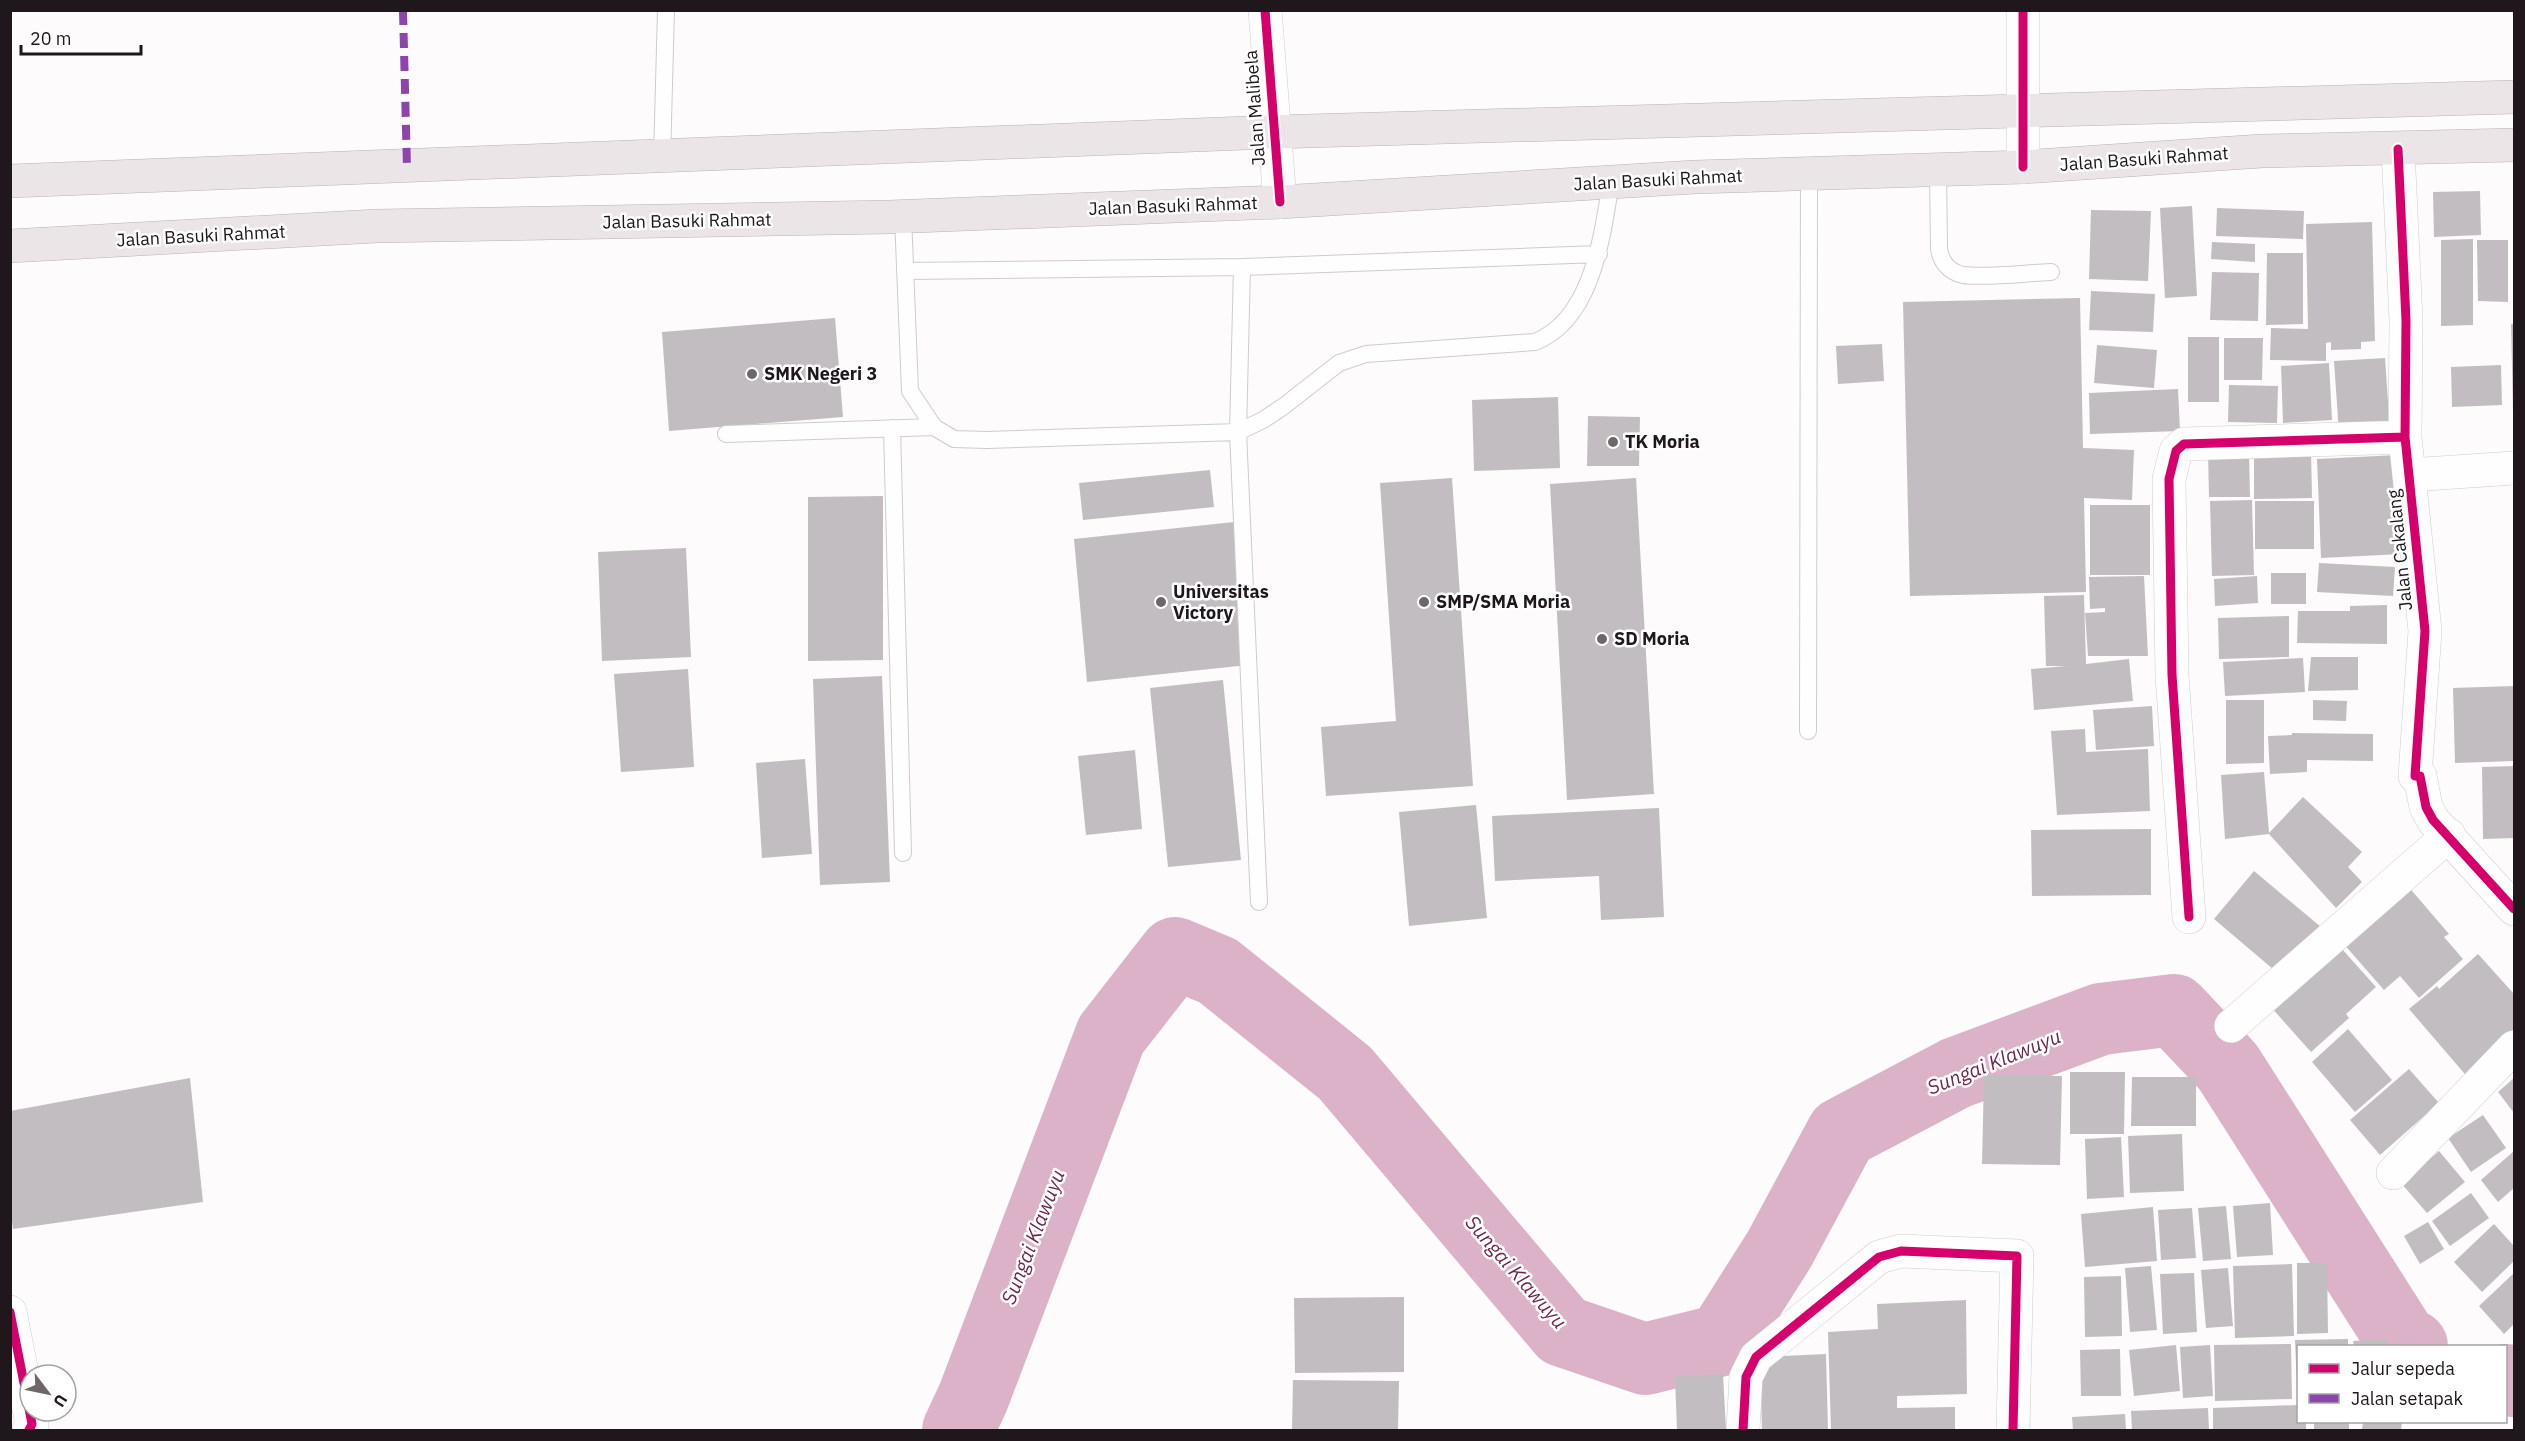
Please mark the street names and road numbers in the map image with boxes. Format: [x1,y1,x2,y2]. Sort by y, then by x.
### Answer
street label: Jalan Malibela [1239,49,1270,167]
street label: Jalan Basuki Rahmat [2059,141,2229,176]
street label: Jalan Basuki Rahmat [1573,164,1743,195]
street label: Jalan Basuki Rahmat [1088,191,1258,220]
street label: Jalan Basuki Rahmat [602,208,772,233]
street label: Jalan Basuki Rahmat [116,220,286,251]
street label: Jalan Cakalang [2382,488,2417,612]

